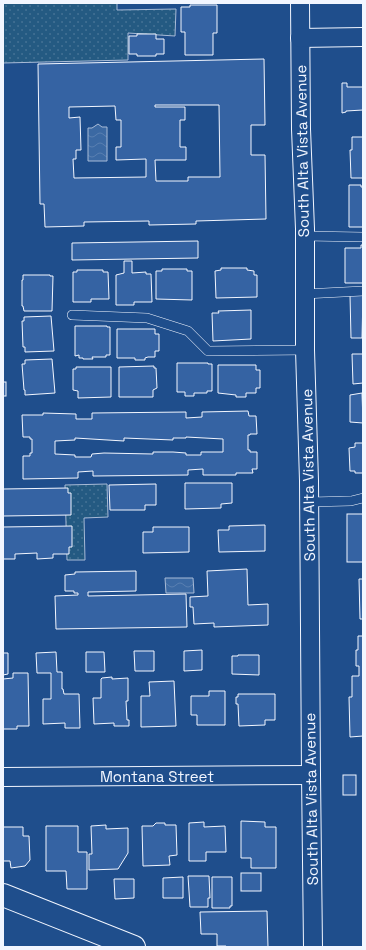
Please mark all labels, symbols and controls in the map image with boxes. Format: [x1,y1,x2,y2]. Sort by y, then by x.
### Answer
street label: South Alta Vista Avenue [291,64,313,237]
street label: South Alta Vista Avenue [297,388,319,561]
street label: South Alta Vista Avenue [300,712,322,885]
street label: Montana Street [100,767,214,786]

